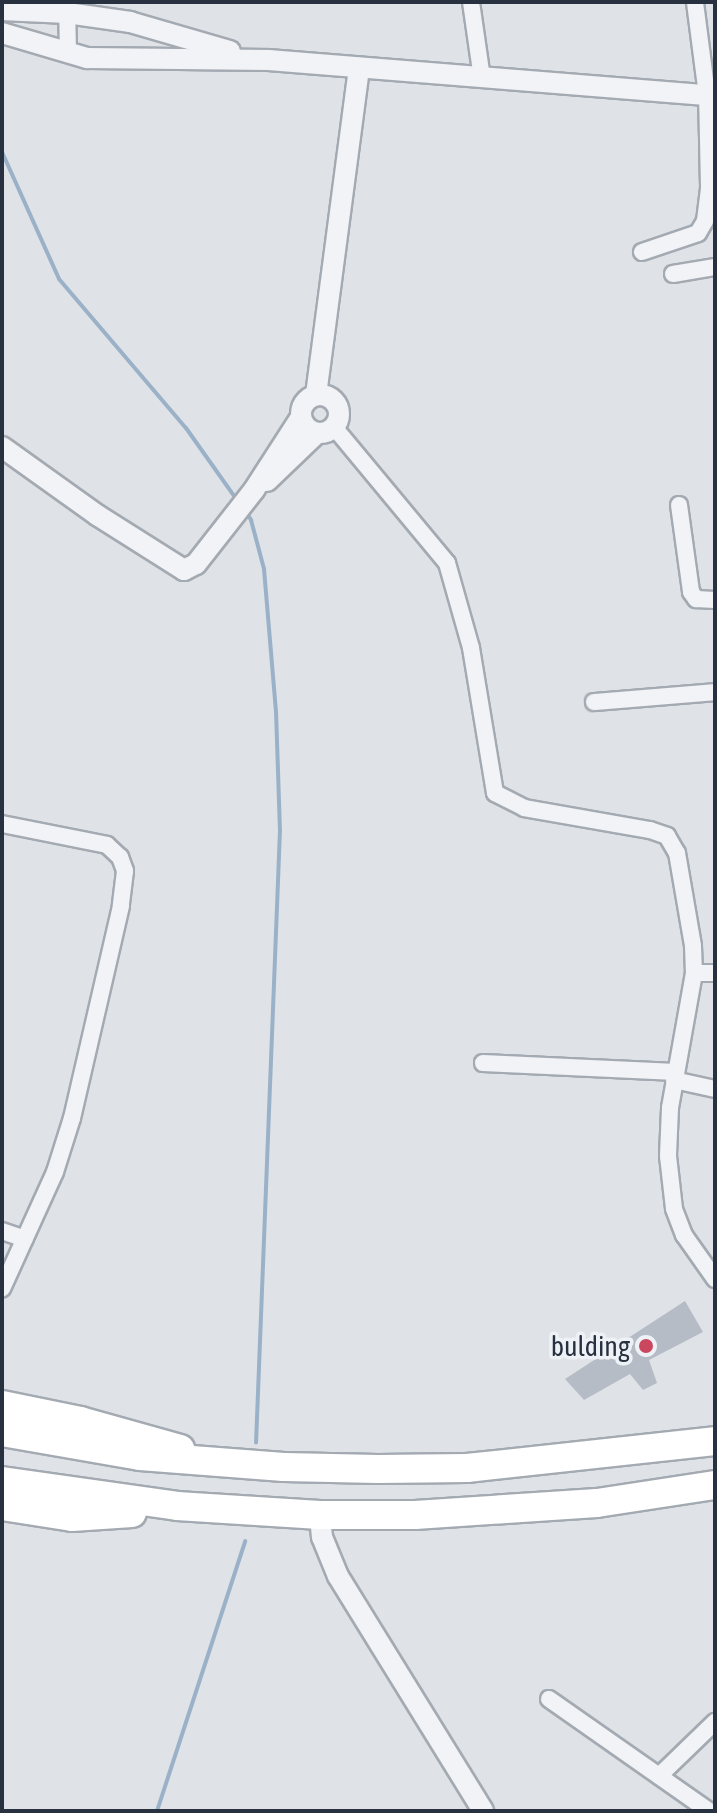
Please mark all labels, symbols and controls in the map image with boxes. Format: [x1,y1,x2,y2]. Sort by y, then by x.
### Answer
place label: bulding [551,1329,630,1363]
marker: bulding [637,1337,655,1355]

